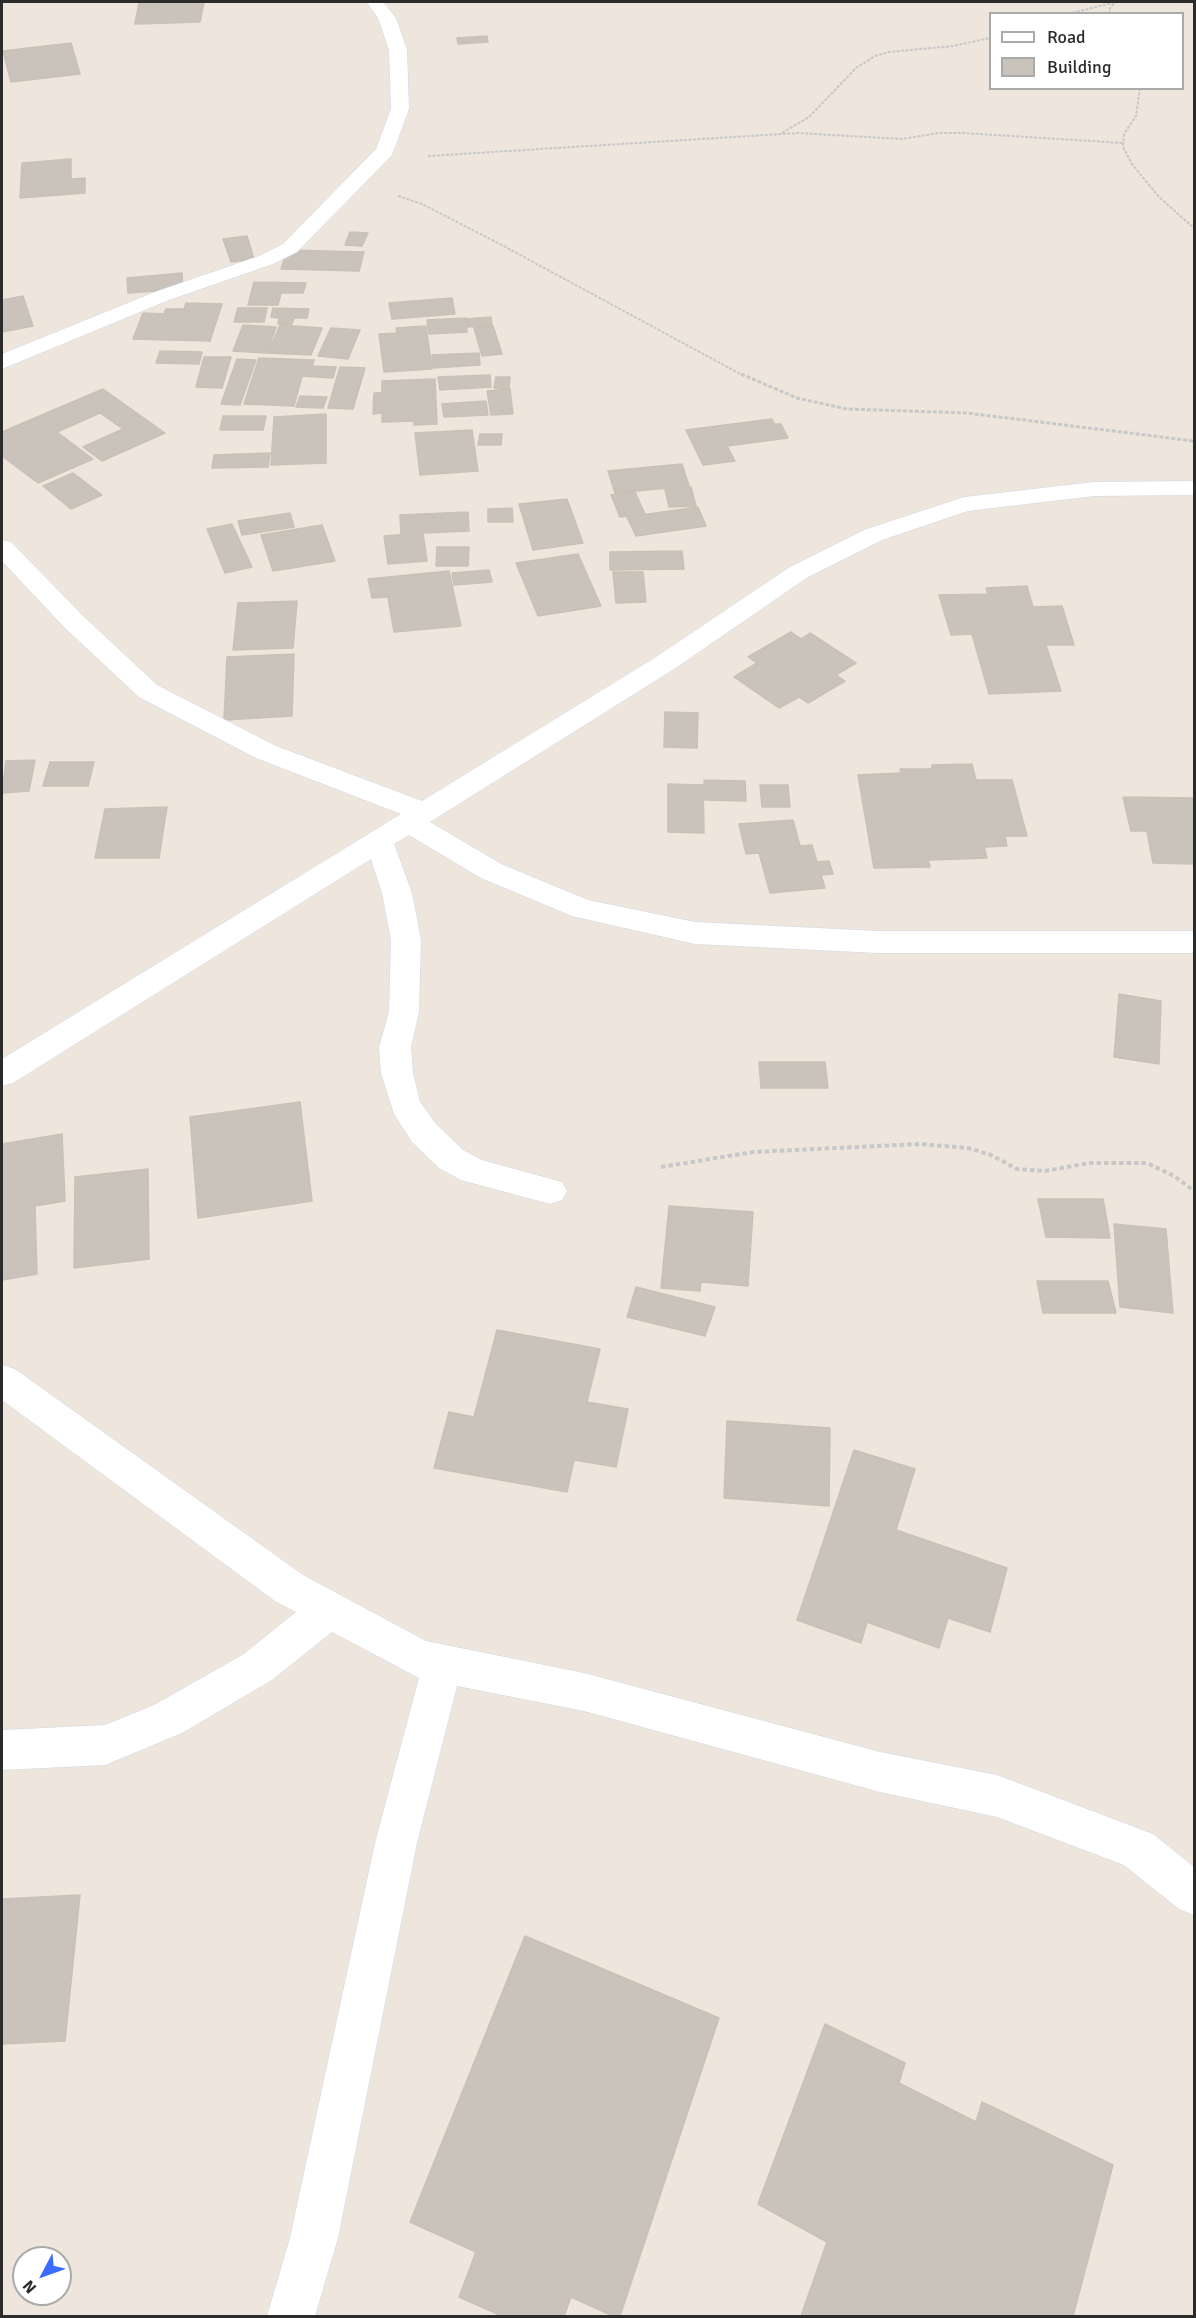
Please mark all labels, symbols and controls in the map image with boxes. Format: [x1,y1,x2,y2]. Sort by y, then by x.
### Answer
legend [989,12,1184,90]
text: Road [1047,26,1086,48]
text: Building [1047,56,1111,78]
north arrow [12,2246,72,2306]
text: N [19,2276,41,2297]

